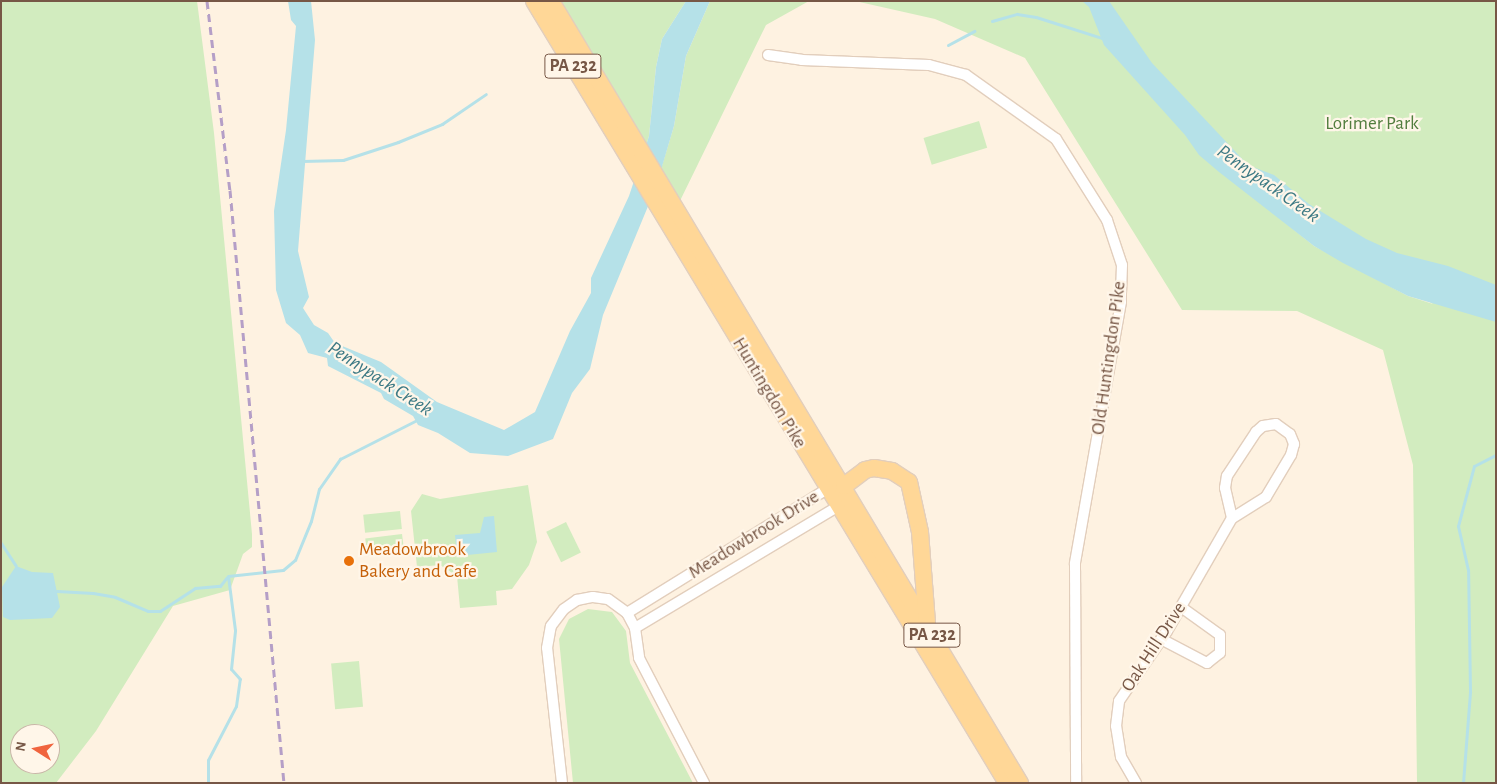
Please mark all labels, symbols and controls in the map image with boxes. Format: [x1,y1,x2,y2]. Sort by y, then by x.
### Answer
road number: PA 232 [544,50,602,82]
park label: Lorimer Park [1325,113,1419,135]
water label: Pennypack Creek [1212,140,1324,228]
street label: Old Huntingdon Pike [1087,280,1131,436]
street label: Huntingdon Pike [727,333,811,453]
water label: Pennypack Creek [323,336,437,422]
street label: Meadowbrook Drive [685,486,823,584]
place label: Meadowbrook Bakery and Cafe [359,539,477,583]
marker: Meadowbrook Bakery and Cafe [343,555,355,567]
street label: Oak Hill Drive [1117,598,1191,696]
road number: PA 232 [903,620,961,650]
north arrow [10,724,60,774]
text: N [13,741,29,753]

